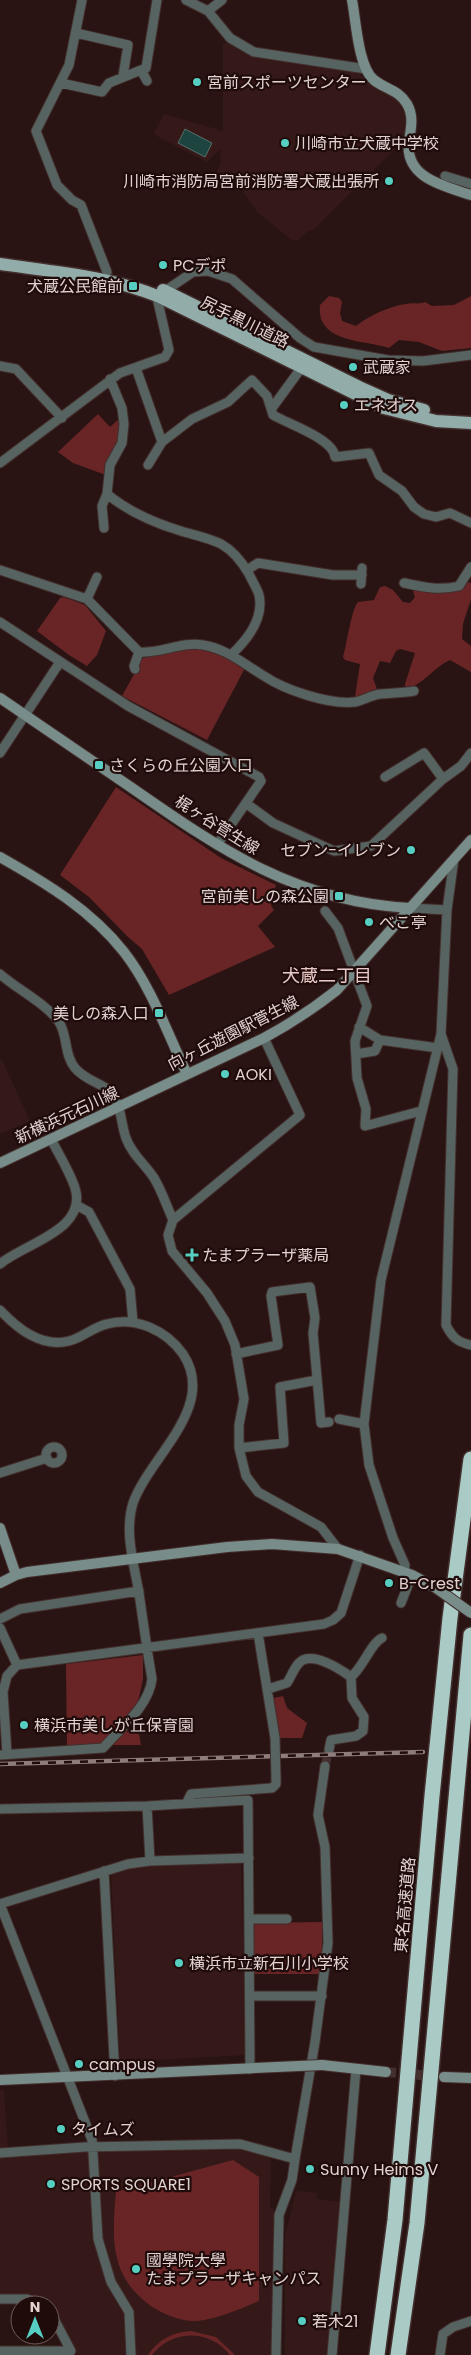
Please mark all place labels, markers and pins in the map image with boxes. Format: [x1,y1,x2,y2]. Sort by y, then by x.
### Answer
place label: 宮前スポーツセンター [207,71,367,94]
marker: 宮前スポーツセンター [191,76,203,88]
place label: 川崎市立犬蔵中学校 [295,132,439,155]
marker: 川崎市立犬蔵中学校 [279,137,291,149]
place label: 川崎市消防局宮前消防署犬蔵出張所 [123,170,379,193]
marker: 川崎市消防局宮前消防署犬蔵出張所 [383,175,395,187]
place label: PCデポ [173,254,227,277]
marker: PCデポ [157,259,169,271]
place label: 犬蔵公民館前 [27,275,123,298]
marker: 犬蔵公民館前 [127,280,139,292]
place label: 武蔵家 [363,356,411,379]
marker: 武蔵家 [347,361,359,373]
place label: エネオス [354,394,418,417]
marker: エネオス [338,399,350,411]
place label: さくらの丘公園入口 [109,754,253,777]
marker: さくらの丘公園入口 [93,759,105,771]
place label: セブン-イレブン [280,839,401,862]
marker: セブン-イレブン [405,844,417,856]
place label: 宮前美しの森公園 [201,885,329,908]
marker: 宮前美しの森公園 [333,890,345,902]
place label: べこ亭 [379,911,427,934]
marker: べこ亭 [363,916,375,928]
place label: 美しの森入口 [53,1002,149,1025]
marker: 美しの森入口 [153,1007,165,1019]
place label: AOKI [235,1063,272,1086]
marker: AOKI [219,1068,231,1080]
place label: たまプラーザ薬局 [202,1244,329,1267]
marker: たまプラーザ薬局 [186,1249,198,1261]
place label: B-Crest [399,1572,460,1595]
marker: B-Crest [383,1577,395,1589]
place label: 横浜市美しが丘保育園 [34,1714,194,1737]
marker: 横浜市美しが丘保育園 [18,1719,30,1731]
place label: 横浜市立新石川小学校 [189,1952,349,1975]
marker: 横浜市立新石川小学校 [173,1957,185,1969]
place label: campus [89,2053,155,2076]
marker: campus [73,2058,85,2070]
place label: タイムズ [71,2118,135,2141]
marker: タイムズ [55,2123,67,2135]
place label: Sunny Heims V [320,2158,438,2181]
marker: Sunny Heims V [304,2163,316,2175]
place label: SPORTS SQUARE1 [61,2173,191,2196]
marker: SPORTS SQUARE1 [45,2178,57,2190]
place label: 國學院大學 たまプラーザキャンパス [146,2249,321,2290]
marker: 國學院大學 たまプラーザキャンパス [130,2263,142,2275]
place label: 若木21 [312,2310,358,2333]
marker: 若木21 [296,2315,308,2327]

